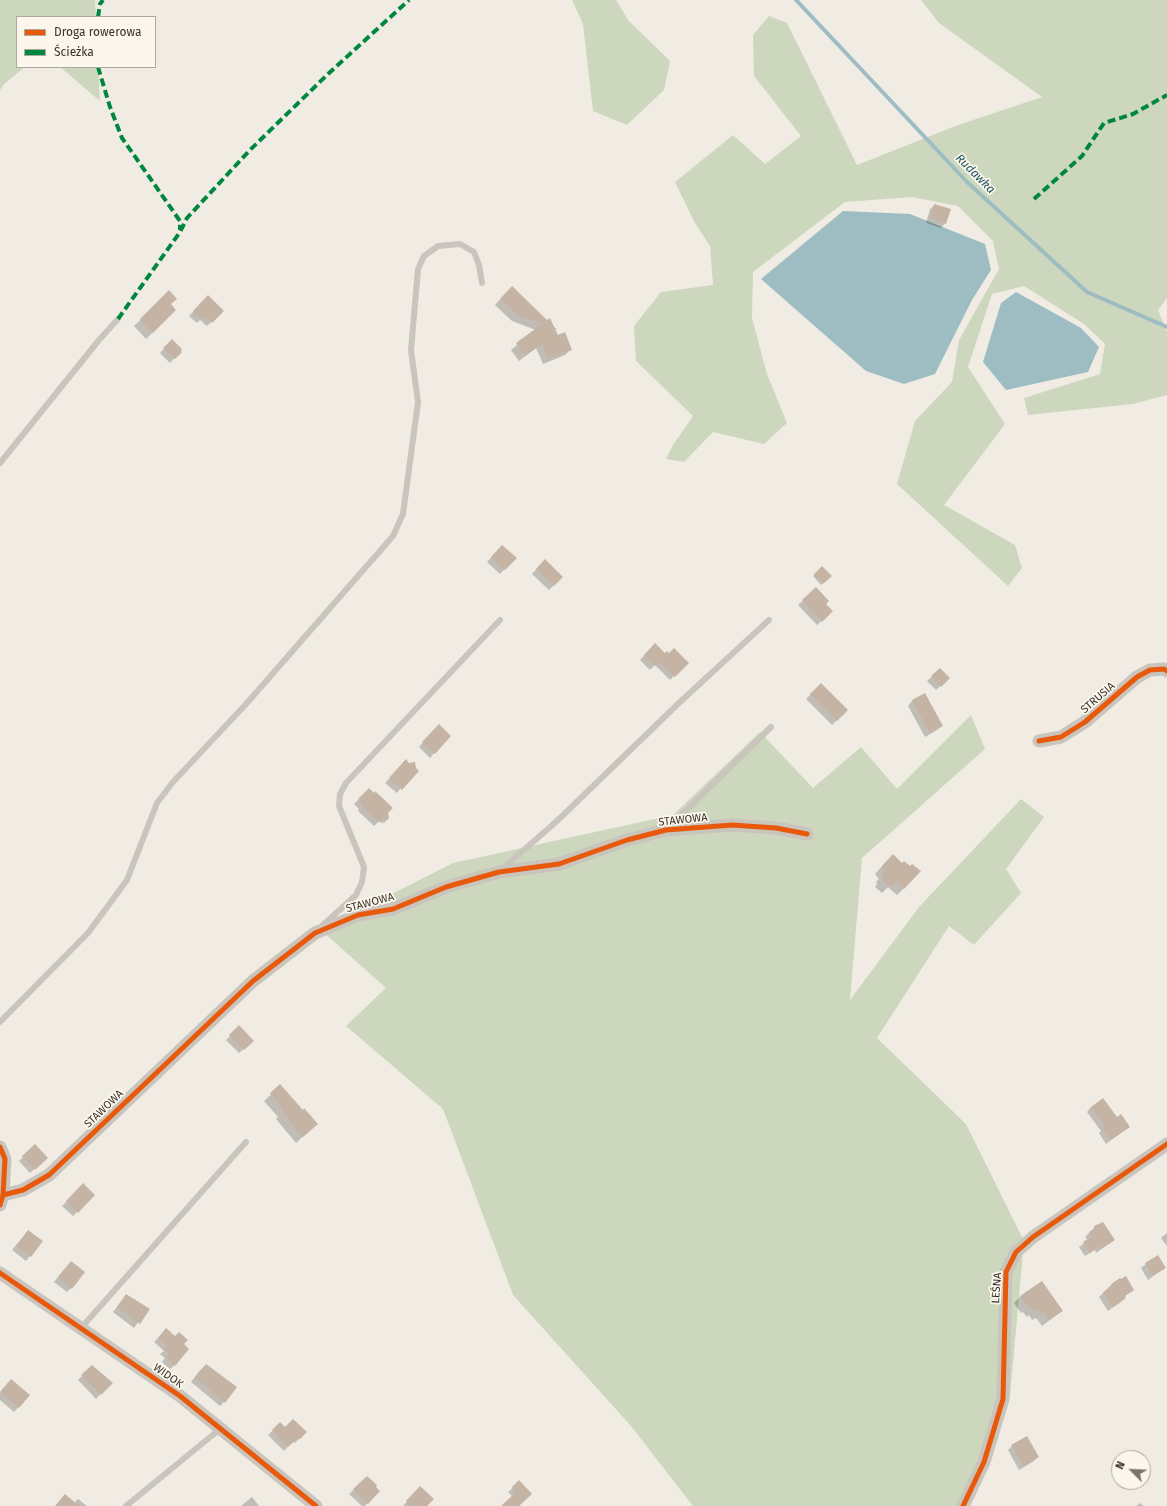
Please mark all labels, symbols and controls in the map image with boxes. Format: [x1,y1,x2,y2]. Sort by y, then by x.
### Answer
legend [16,16,156,68]
text: Droga rowerowa [54,25,141,39]
text: Ścieżka [54,45,94,59]
water label: Rudawka [952,151,998,197]
street label: STRUSIA [1078,680,1118,716]
street label: STAWOWA [658,811,708,829]
street label: STAWOWA [344,890,396,916]
street label: STAWOWA [82,1087,126,1131]
street label: LEŚNA [989,1272,1005,1304]
street label: WIDOK [150,1361,186,1391]
north arrow [1111,1450,1151,1490]
text: N [1113,1459,1128,1471]

